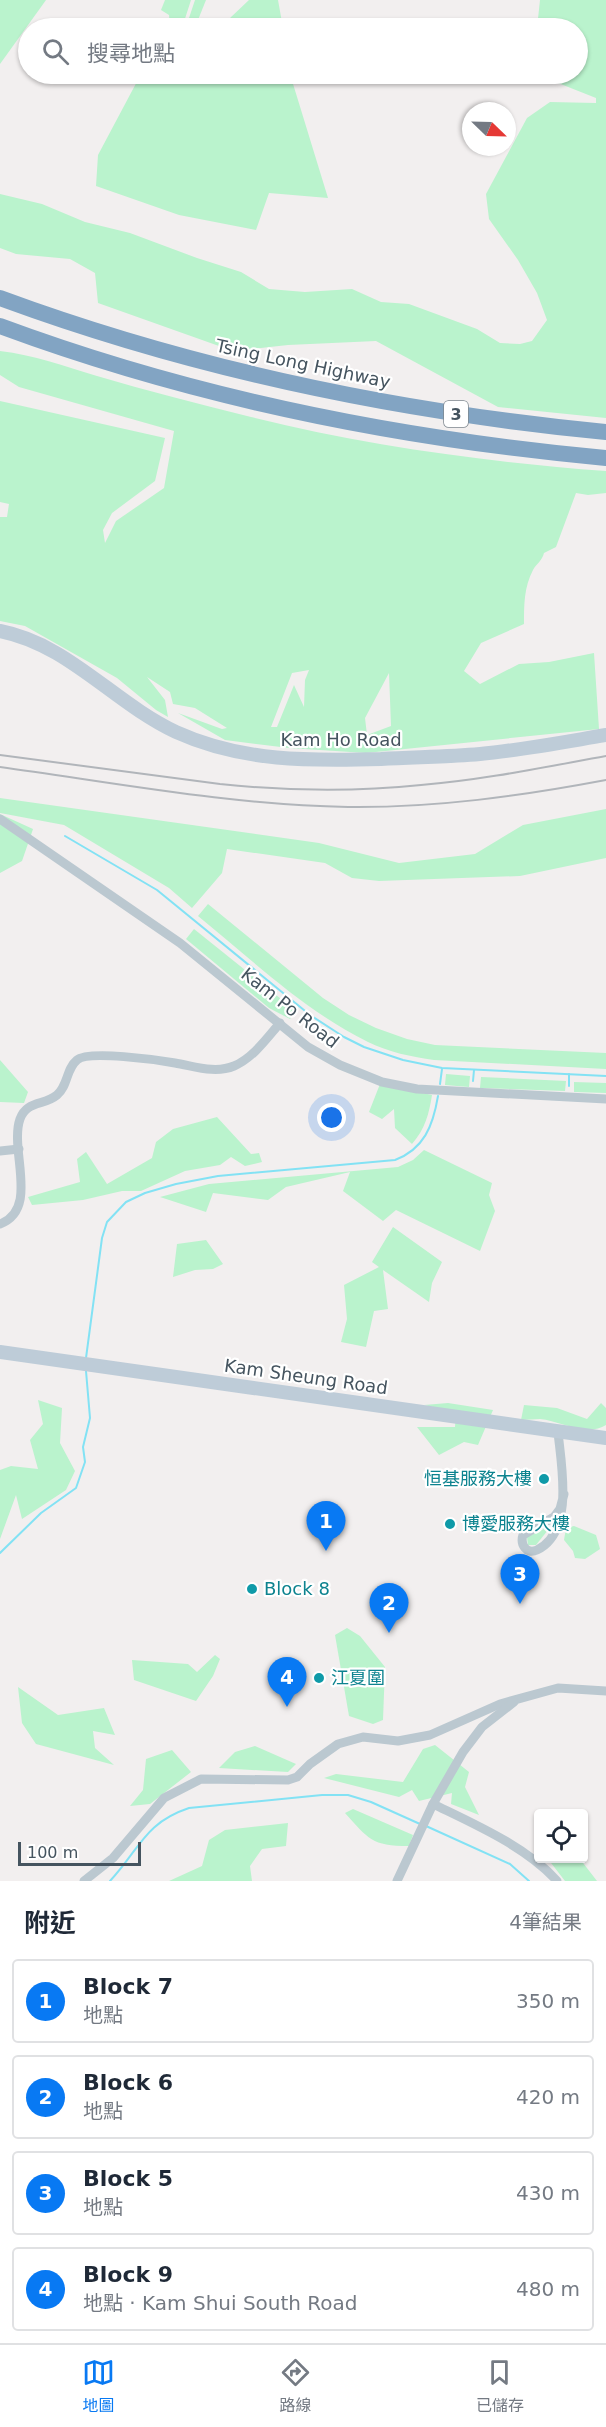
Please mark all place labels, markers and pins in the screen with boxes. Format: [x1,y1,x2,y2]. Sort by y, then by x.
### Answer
place label: 恒基服務大樓 [424,1468,532,1489]
marker: 恒基服務大樓 [537,1472,551,1486]
pin: 1 [306,1502,346,1551]
place label: 博愛服務大樓 [462,1513,570,1534]
marker: 博愛服務大樓 [443,1517,457,1531]
pin: 3 [500,1554,540,1604]
place label: Block 8 [264,1578,330,1599]
marker: Block 8 [245,1582,259,1596]
pin: 2 [370,1584,408,1633]
pin: 4 [268,1658,306,1707]
place label: 江夏圍 [331,1667,385,1688]
marker: 江夏圍 [312,1671,326,1685]

